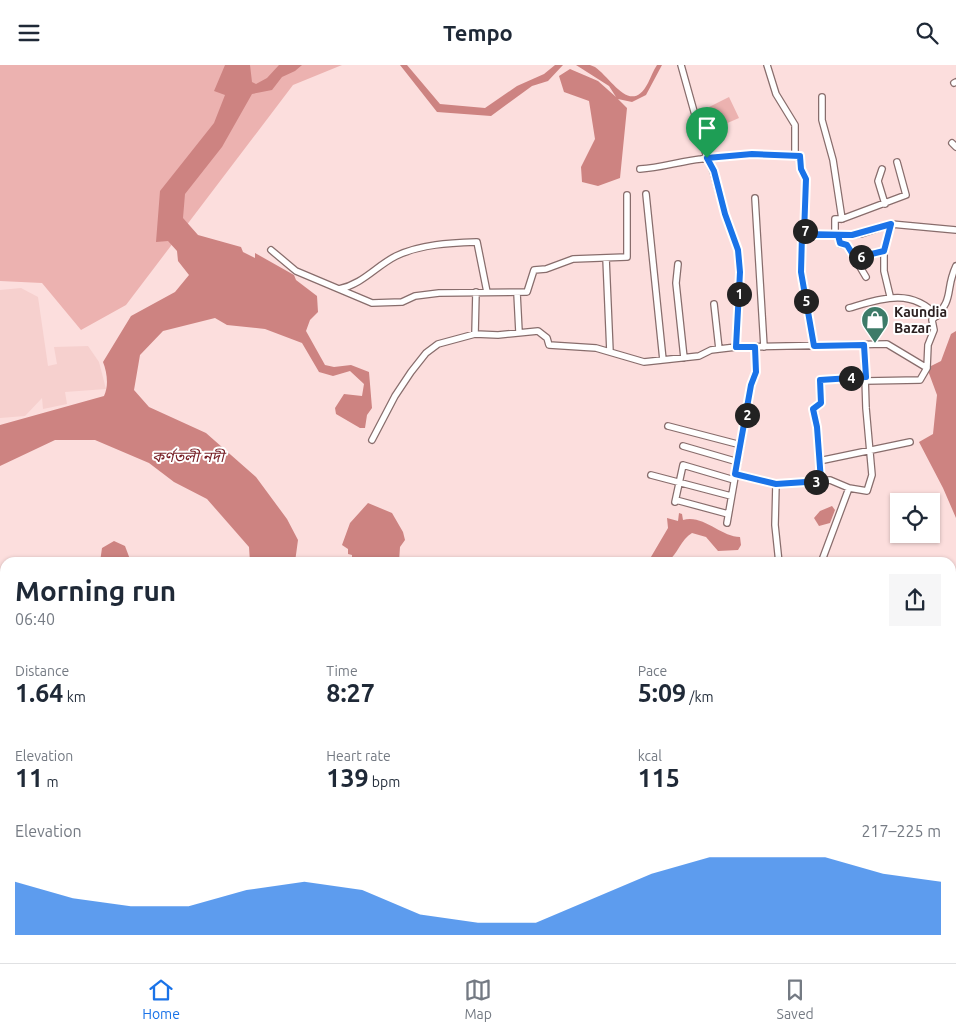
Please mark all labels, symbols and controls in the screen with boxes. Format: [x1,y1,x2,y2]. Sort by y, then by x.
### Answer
icon: menu [15,19,43,47]
icon: search [913,19,941,47]
text: Tempo [443,20,513,45]
pin [686,107,728,158]
icon: arrive [693,114,721,142]
pin: 7 [792,219,818,243]
text: 7 [802,223,809,239]
pin: 6 [848,245,874,269]
text: 6 [858,249,865,265]
pin: 1 [726,281,752,307]
text: 1 [736,286,743,302]
pin: 5 [794,289,818,313]
text: 5 [803,293,810,309]
place label: Kaundia Bazar [894,304,947,336]
shop icon: Kaundia Bazar [860,305,890,344]
pin: 4 [838,365,864,391]
text: 4 [848,370,855,386]
pin: 2 [734,403,760,427]
text: 2 [744,407,751,423]
water label: কর্ণতলী নদী [152,448,227,465]
pin: 3 [804,469,828,495]
text: 3 [813,474,820,490]
map controls [890,493,940,543]
button: locate [890,493,940,543]
button: share [889,574,941,626]
text: Morning run [15,575,176,606]
text: 06:40 [15,610,55,628]
text: Distance [15,663,69,679]
text: Time [326,663,358,679]
text: Pace [638,663,667,679]
text: 1.64 [15,679,63,707]
text: 8:27 [326,679,375,707]
text: 5:09 [638,679,686,707]
text: km [63,689,86,705]
text: /km [686,689,714,705]
text: Elevation [15,748,73,764]
text: Heart rate [326,748,391,764]
text: kcal [638,748,662,764]
text: 11 [15,764,43,792]
text: 139 [326,764,369,792]
text: 115 [638,764,680,792]
text: m [43,774,59,790]
text: bpm [369,774,400,790]
text: Elevation [15,822,82,840]
text: 217–225 m [861,822,941,840]
tab: Home [142,976,180,1022]
tab: Map [464,976,492,1022]
tab: Saved [777,976,814,1022]

